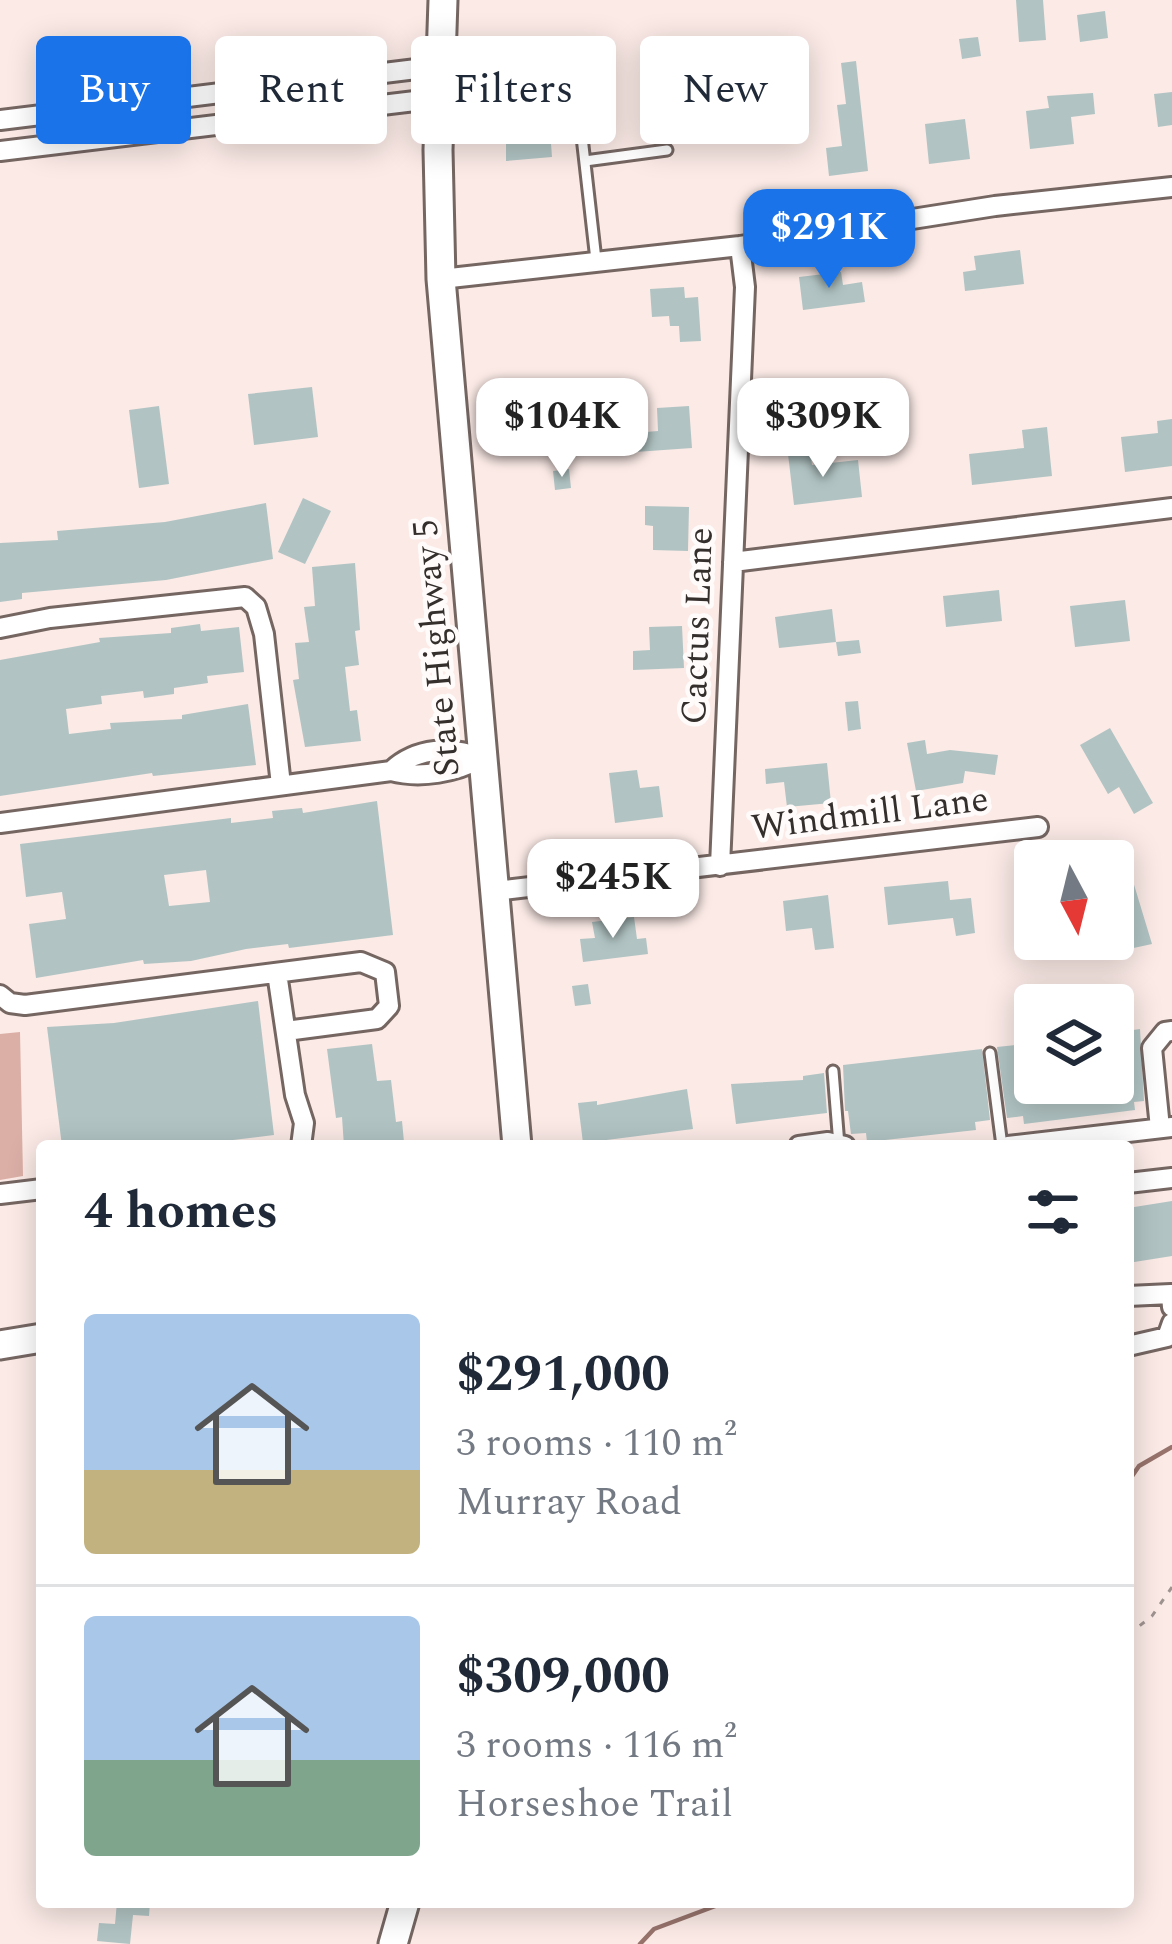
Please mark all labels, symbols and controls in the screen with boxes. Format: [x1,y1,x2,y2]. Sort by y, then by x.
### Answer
chip: Buy [36,36,191,144]
chip: Rent [215,36,387,144]
chip: Filters [411,36,616,144]
chip: New [640,36,809,144]
pin: $291K [745,189,913,291]
text: $291K [770,198,888,257]
pin: $104K [478,378,646,480]
pin: $309K [739,378,907,480]
text: $104K [503,387,621,446]
text: $309K [764,387,882,446]
street label: State Highway 5 [398,517,476,779]
street label: Cactus Lane [667,526,729,726]
street label: Windmill Lane [748,772,992,856]
pin: $245K [529,839,697,941]
north arrow [1014,840,1134,960]
map controls [1014,840,1134,1104]
text: $245K [554,848,672,907]
button: layers [1014,984,1134,1104]
text: 4 homes [84,1173,278,1251]
icon: filters [1020,1179,1086,1245]
text: $291,000 [456,1336,670,1414]
icon: home [180,1362,324,1506]
text: 3 rooms · 110 m² [456,1414,737,1473]
text: Murray Road [456,1473,682,1532]
text: $309,000 [456,1638,670,1716]
icon: home [180,1664,324,1808]
text: 3 rooms · 116 m² [456,1716,737,1775]
text: Horseshoe Trail [456,1775,733,1834]

